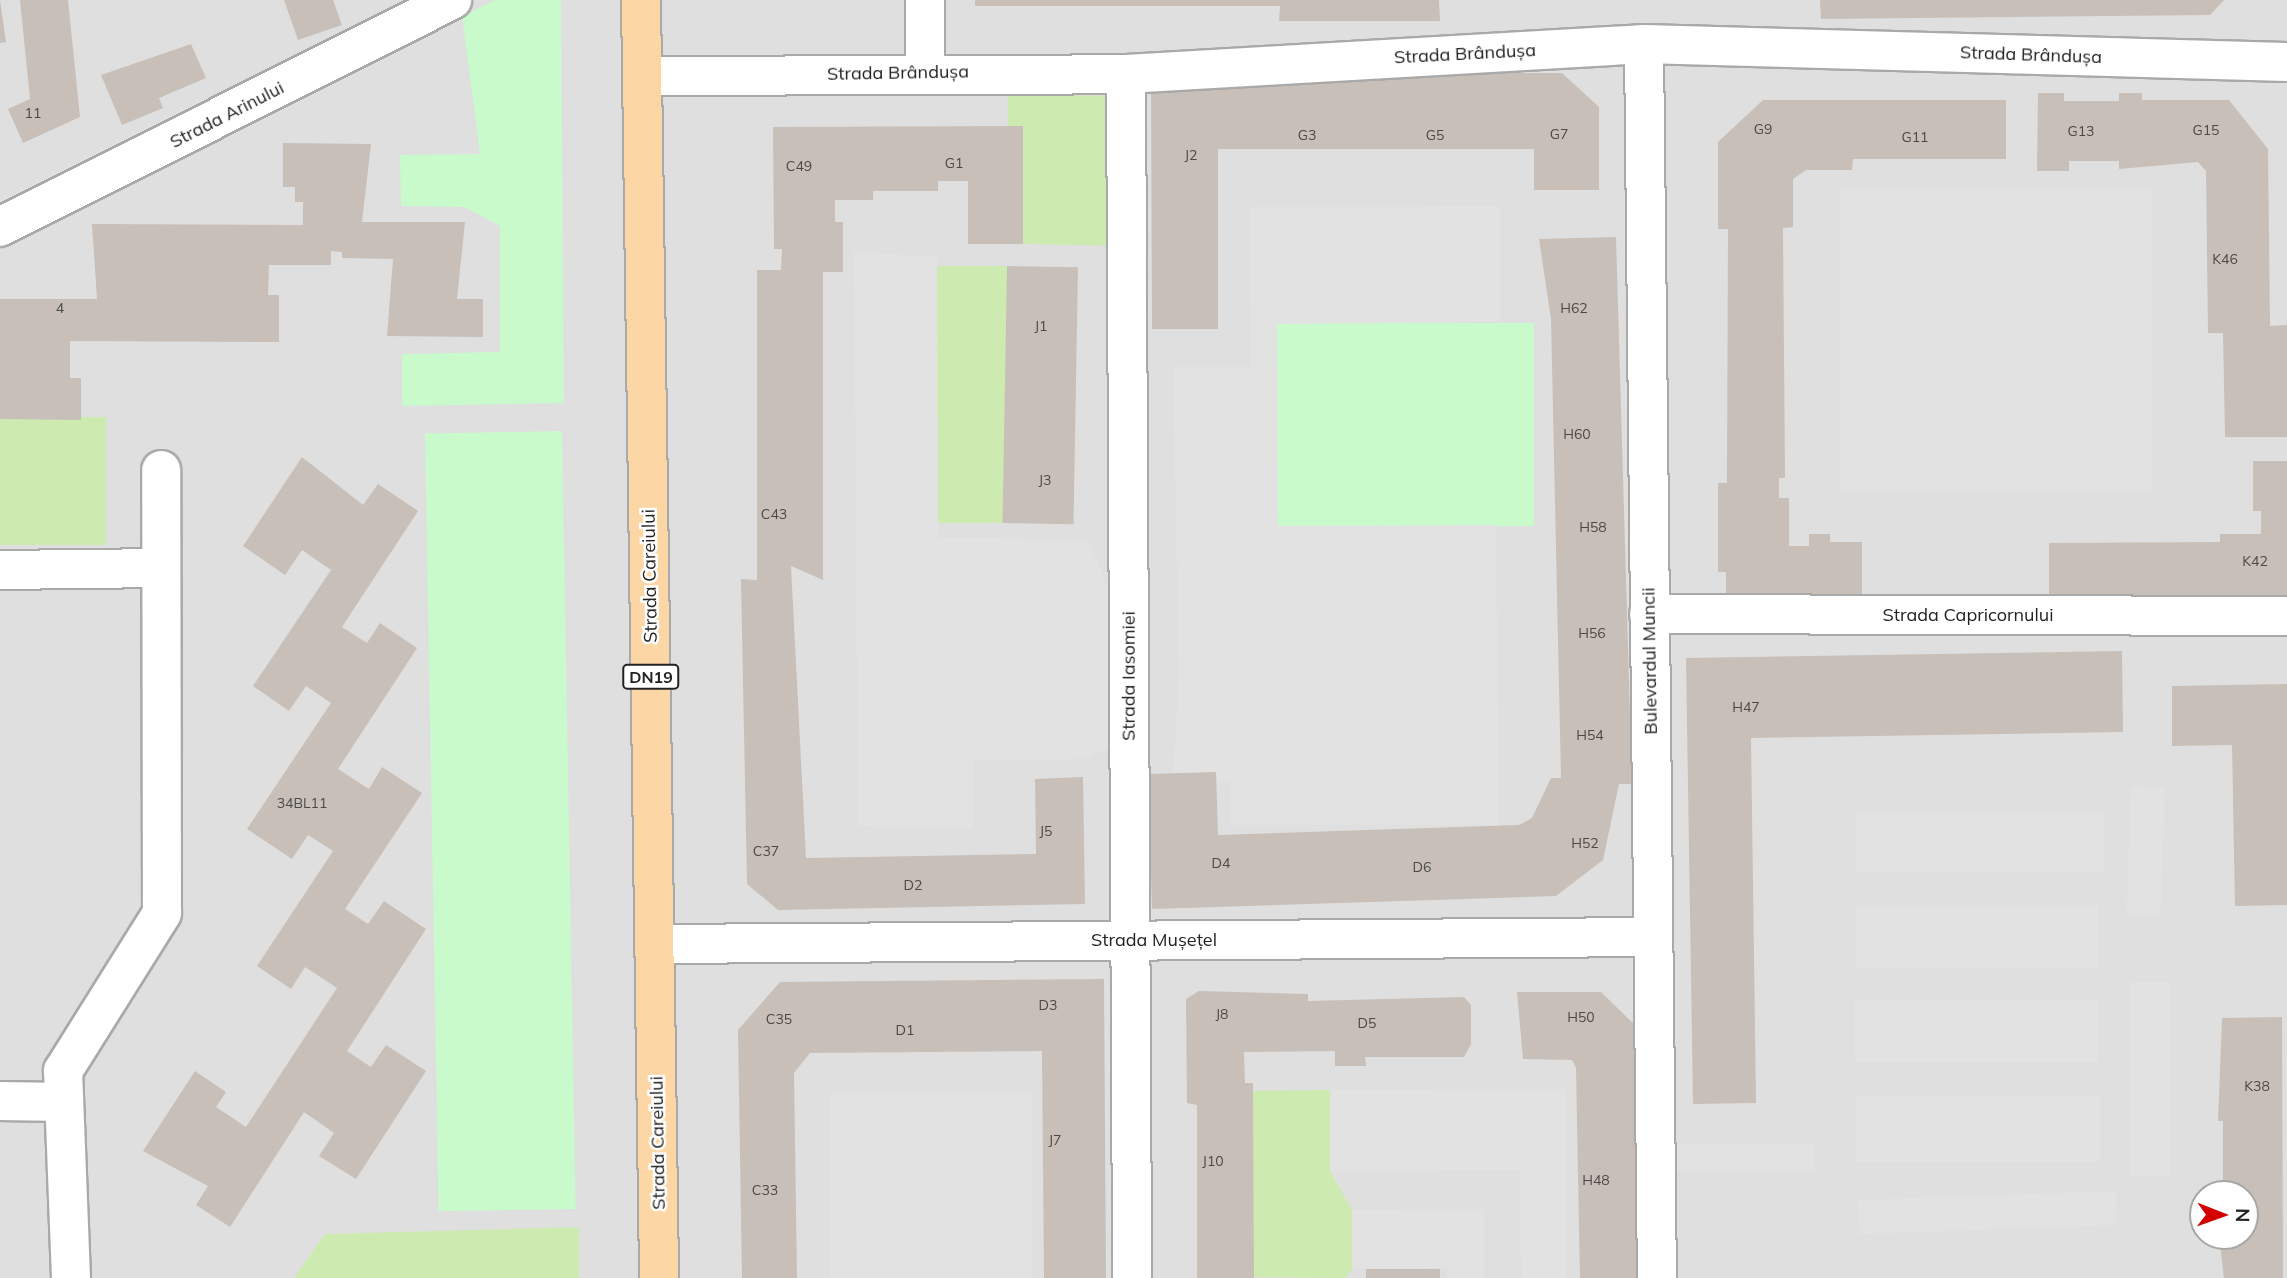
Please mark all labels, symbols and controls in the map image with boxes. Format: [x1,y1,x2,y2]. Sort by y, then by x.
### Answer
street label: Strada Brândușa [1394,39,1536,69]
street label: Strada Brândușa [1960,42,2102,68]
street label: Strada Brândușa [827,61,969,85]
street label: Strada Arinului [166,77,288,153]
house number: 11 [25,105,41,121]
house number: G9 [1754,121,1772,137]
house number: G15 [2192,122,2220,138]
house number: G13 [2067,123,2095,139]
house number: G7 [1550,126,1568,142]
house number: G3 [1298,127,1316,143]
house number: G5 [1426,127,1444,143]
house number: G11 [1901,129,1929,145]
house number: J2 [1184,147,1198,163]
house number: G1 [945,155,963,171]
house number: C49 [786,158,812,174]
house number: K46 [2212,251,2238,267]
house number: 4 [56,300,64,316]
house number: H62 [1560,300,1588,316]
house number: J1 [1034,318,1048,334]
house number: H60 [1563,426,1591,442]
house number: J3 [1038,472,1052,488]
house number: C43 [761,506,787,522]
street label: Strada Careiului [638,509,662,643]
house number: H58 [1579,519,1607,535]
house number: K42 [2242,553,2268,569]
street label: Bulevardul Muncii [1638,587,1662,735]
street label: Strada Capricornului [1883,604,2053,626]
street label: Strada Iasomiei [1118,611,1140,741]
house number: H56 [1578,625,1606,641]
road number: DN19 [621,664,681,690]
house number: H47 [1732,699,1760,715]
house number: H54 [1576,727,1604,743]
house number: 34BL11 [277,795,327,811]
house number: J5 [1039,823,1053,839]
house number: H52 [1571,835,1599,851]
house number: C37 [753,843,779,859]
house number: D4 [1212,855,1230,871]
house number: D6 [1413,859,1431,875]
house number: D2 [904,877,922,893]
street label: Strada Mușețel [1091,929,1217,951]
house number: D3 [1039,997,1057,1013]
house number: J8 [1215,1006,1229,1022]
house number: H50 [1567,1009,1595,1025]
house number: C35 [766,1011,792,1027]
house number: D5 [1358,1015,1376,1031]
house number: D1 [896,1022,914,1038]
street label: Strada Careiului [646,1076,670,1210]
house number: K38 [2244,1078,2270,1094]
house number: J7 [1048,1132,1062,1148]
house number: J10 [1202,1153,1224,1169]
house number: H48 [1582,1172,1610,1188]
north arrow [2189,1180,2259,1250]
house number: C33 [752,1182,778,1198]
text: N [2231,1208,2255,1223]

